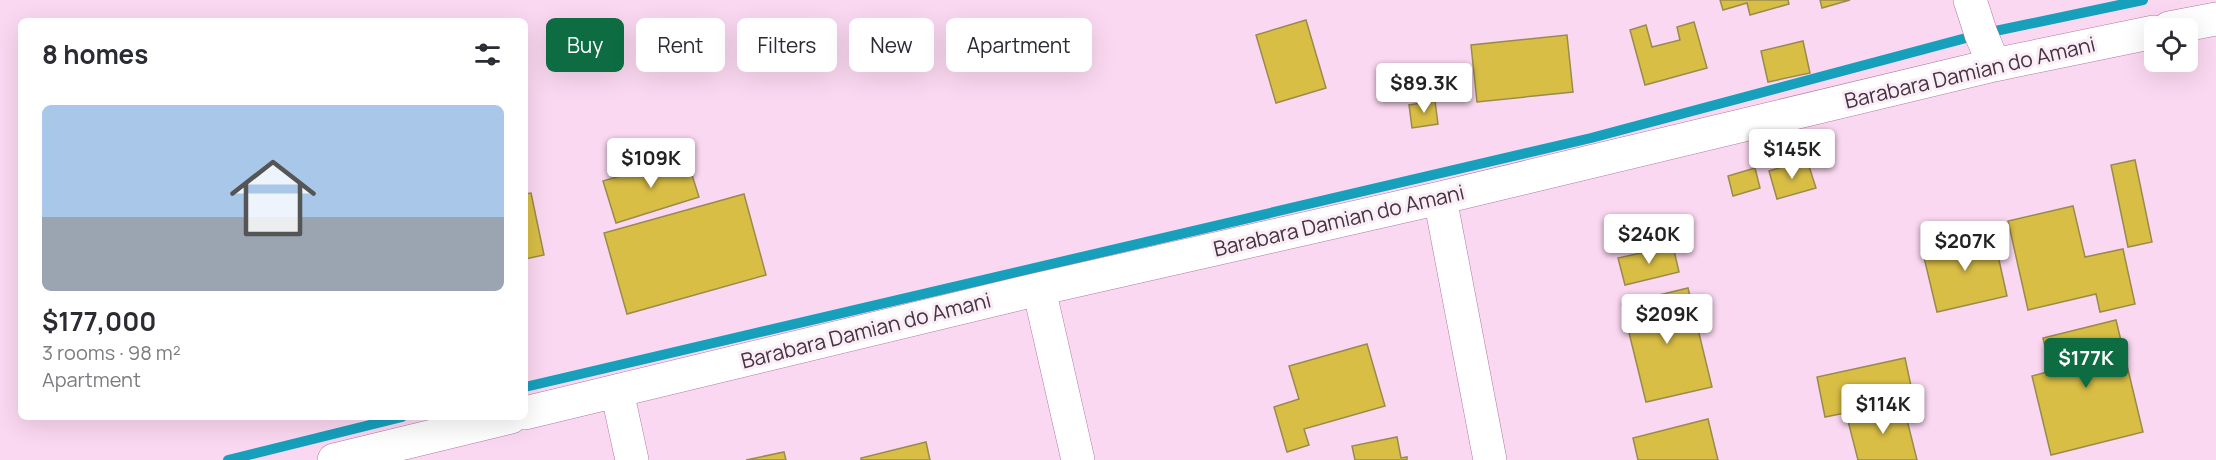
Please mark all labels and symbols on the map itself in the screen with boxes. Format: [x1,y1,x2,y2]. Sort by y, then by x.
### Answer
street label: Barabara Damian do Amani [1842,30,2098,115]
pin: $89.3K [1375,63,1473,114]
pin: $145K [1750,129,1834,180]
pin: $109K [609,138,693,189]
street label: Barabara Damian do Amani [1211,178,1467,263]
pin: $240K [1607,214,1691,265]
pin: $207K [1923,221,2007,272]
street label: Barabara Damian do Amani [738,285,994,375]
pin: $209K [1625,294,1709,345]
pin: $177K [2044,338,2128,389]
pin: $114K [1841,384,1925,435]

